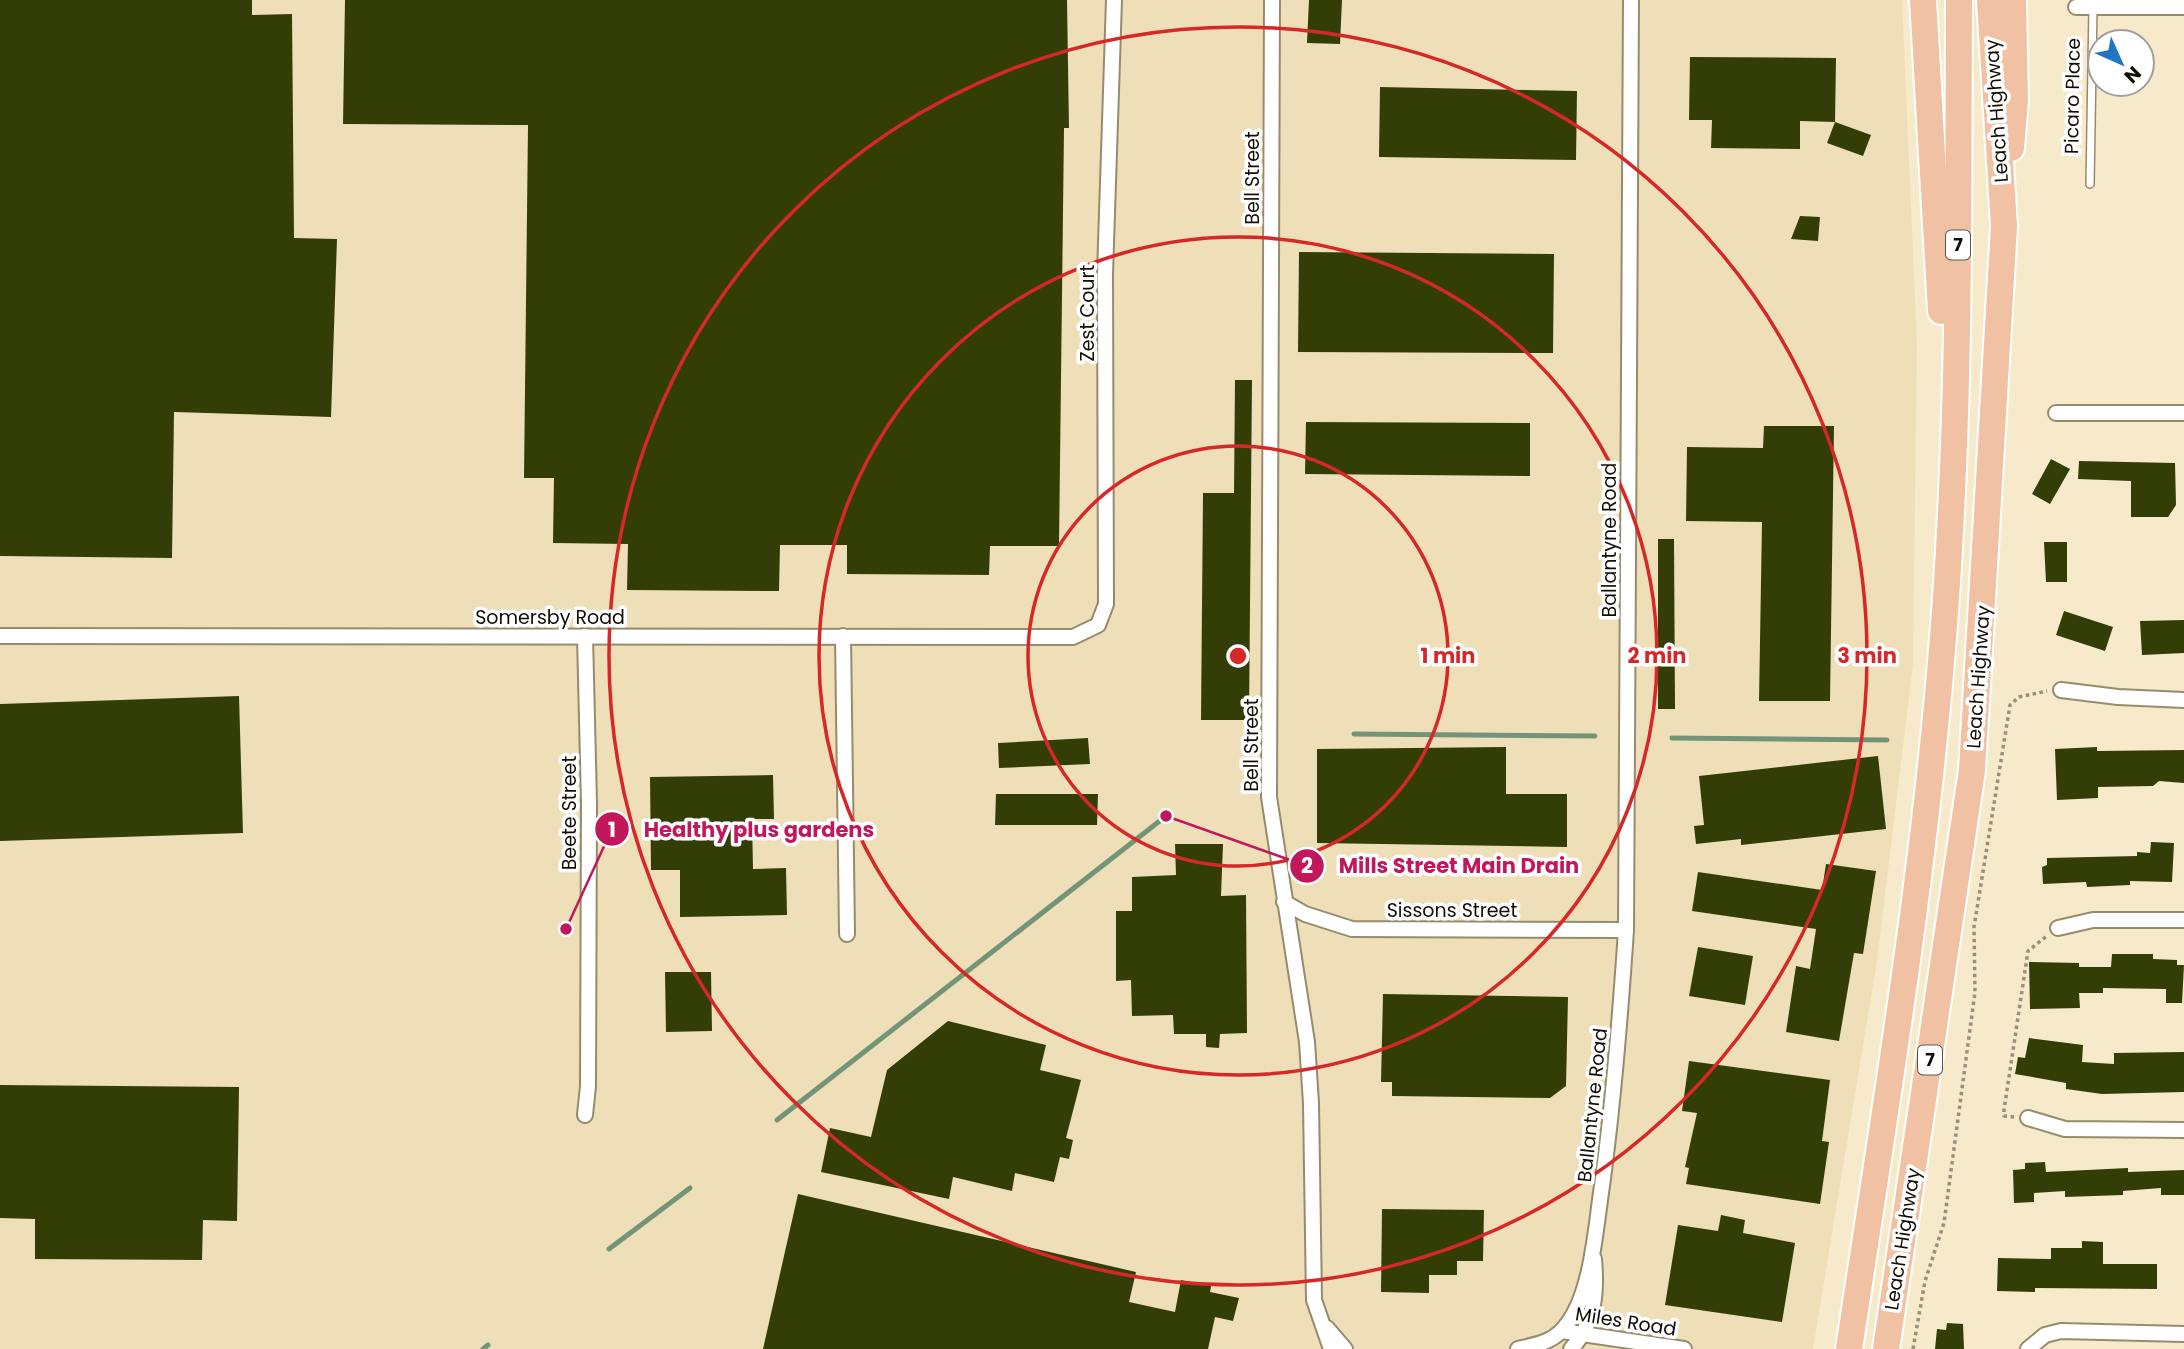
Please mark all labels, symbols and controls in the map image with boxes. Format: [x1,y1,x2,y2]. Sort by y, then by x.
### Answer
north arrow [2086,28,2156,98]
street label: Leach Highway [1978,38,2015,184]
street label: Picaro Place [2058,38,2087,154]
text: N [2118,60,2147,89]
street label: Bell Street [1239,131,1266,225]
road number: 7 [1946,230,1970,260]
street label: Zest Court [1074,264,1101,361]
street label: Ballantyne Road [1596,463,1623,617]
street label: Somersby Road [475,604,625,631]
street label: Leach Highway [1960,604,1997,750]
text: 1 min [1421,641,1475,670]
text: 2 min [1627,641,1687,670]
text: 3 min [1837,641,1897,670]
centre of rings [1226,644,1250,668]
street label: Bell Street [1238,698,1265,792]
street label: Beete Street [556,756,583,870]
callout: Healthy plus gardens [595,808,888,850]
text: 1 [608,815,616,844]
text: Healthy plus gardens [644,815,874,844]
callout: Mills Street Main Drain [1290,845,1593,887]
text: 2 [1301,851,1313,880]
text: Mills Street Main Drain [1339,851,1579,880]
street label: Sissons Street [1387,897,1517,924]
street label: Ballantyne Road [1571,1027,1614,1183]
road number: 7 [1918,1045,1942,1074]
street label: Leach Highway [1878,1166,1927,1312]
street label: Miles Road [1573,1300,1678,1343]

